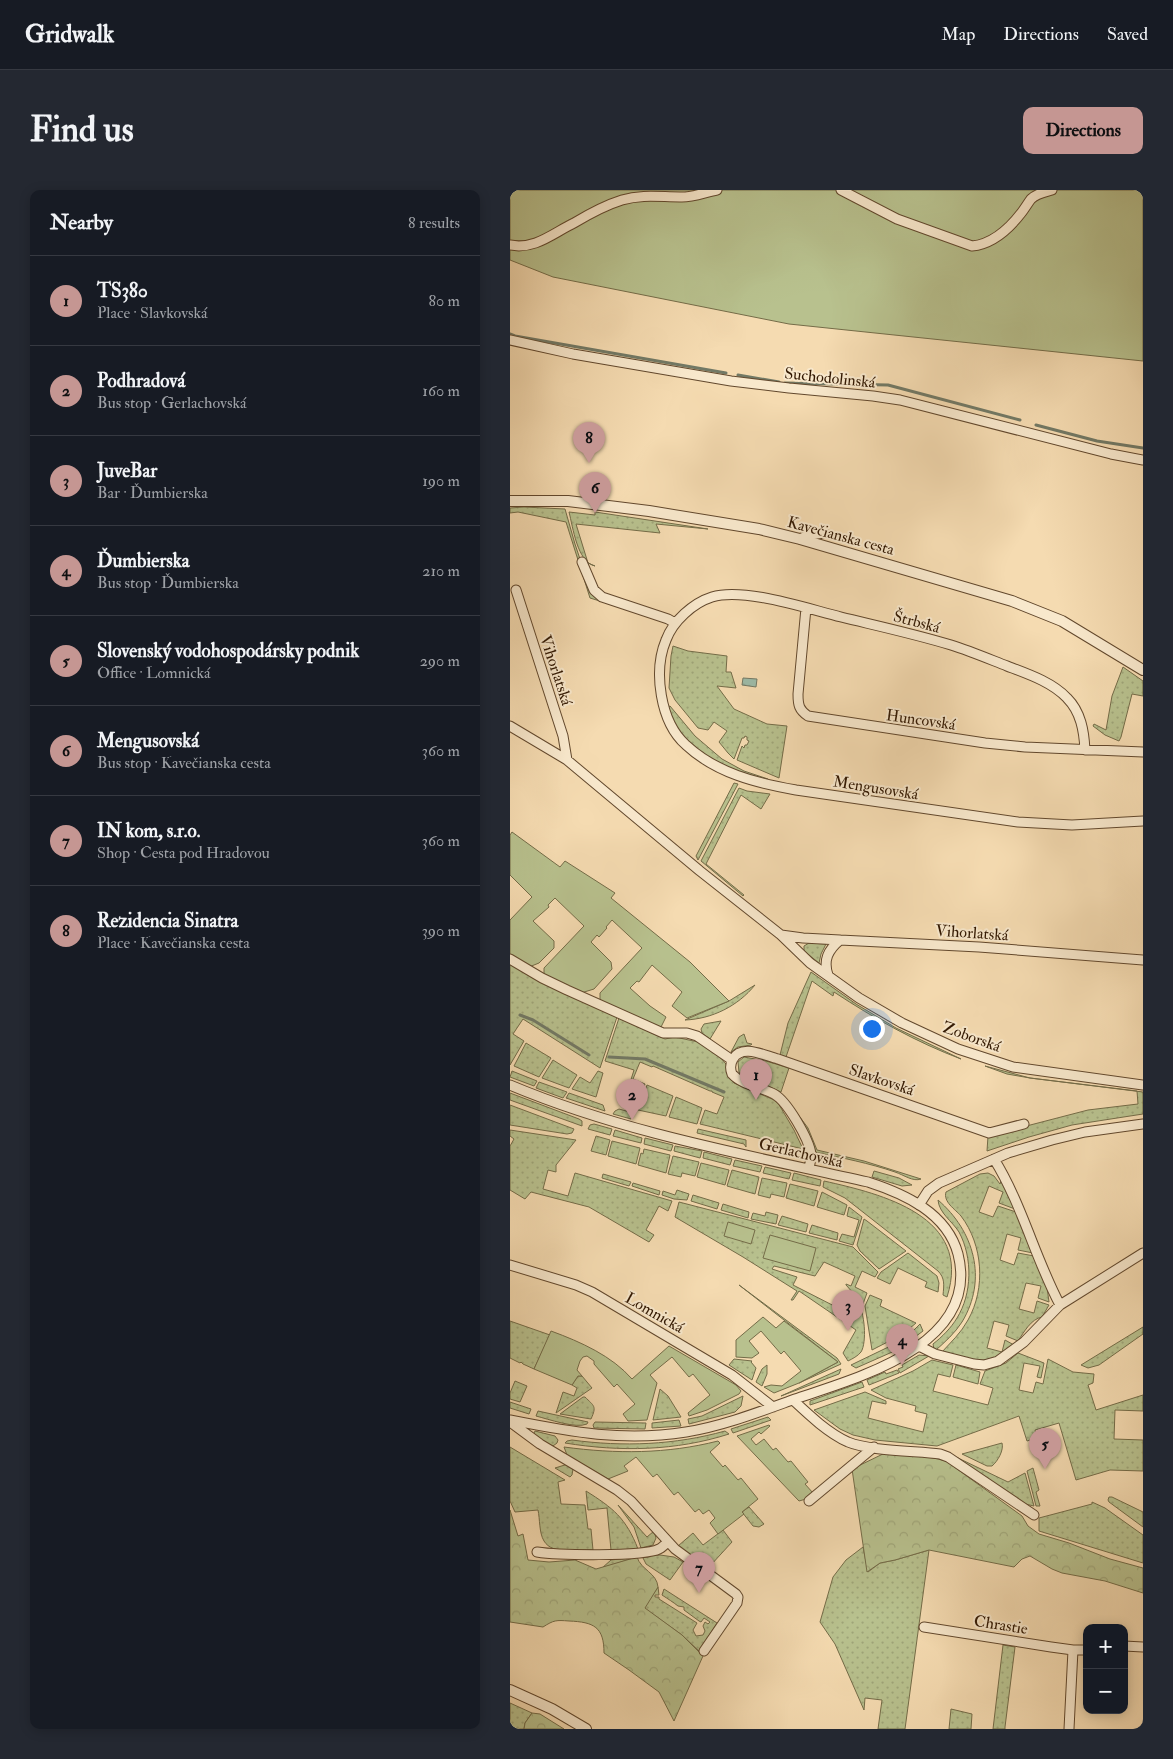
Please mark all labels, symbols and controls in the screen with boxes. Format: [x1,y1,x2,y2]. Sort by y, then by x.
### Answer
text: Gridwalk [25,19,114,50]
text: Map [942,23,975,46]
text: Directions [1003,23,1079,46]
text: Saved [1107,23,1148,46]
button: Directions [1023,107,1143,154]
text: Find us [30,108,134,152]
text: Nearby [50,209,113,236]
text: 8 results [408,213,460,233]
text: TS380 [97,279,148,303]
text: 1 [63,291,69,311]
text: 80 m [429,291,460,311]
text: Place · Slavkovská [97,303,208,323]
street label: Suchodolinská [783,363,877,393]
text: Podhradová [97,369,185,393]
text: 2 [62,381,70,401]
text: 160 m [422,381,460,401]
text: Bus stop · Gerlachovská [97,393,247,413]
pin: 8 [573,422,605,463]
text: JuveBar [97,459,157,483]
text: 3 [63,471,69,491]
text: 190 m [422,471,460,491]
pin: 6 [579,472,611,513]
text: Bar · Ďumbierska [97,483,208,503]
street label: Kavečianska cesta [785,512,897,560]
text: Ďumbierska [97,549,189,573]
text: 4 [62,561,70,581]
text: 210 m [422,561,460,581]
text: Bus stop · Ďumbierska [97,573,239,593]
street label: Štrbská [891,605,943,638]
street label: Vihorlatská [535,633,577,708]
text: Slovenský vodohospodársky podnik [97,639,359,663]
text: 5 [62,651,70,671]
text: 290 m [420,651,460,671]
text: Office · Lomnická [97,663,211,683]
street label: Huncovská [885,705,957,735]
text: Mengusovská [97,729,199,753]
text: 6 [62,741,70,761]
text: 360 m [422,741,460,761]
text: Bus stop · Kavečianska cesta [97,753,271,773]
street label: Mengusovská [832,771,920,805]
text: IN kom, s.r.o. [97,819,200,843]
text: 7 [62,831,70,851]
text: 360 m [422,831,460,851]
text: Shop · Cesta pod Hradovou [97,843,270,863]
text: Rezidencia Sinatra [97,909,238,933]
street label: Vihorlatská [935,920,1009,946]
text: 8 [62,921,70,941]
text: 390 m [422,921,460,941]
text: Place · Kavečianska cesta [97,933,250,953]
your location [859,1016,885,1042]
street label: Zoborská [940,1017,1004,1057]
pin: 1 [740,1059,772,1100]
street label: Slavkovská [846,1059,917,1101]
pin: 2 [616,1079,648,1120]
street label: Gerlachovská [757,1134,845,1172]
street label: Lomnická [621,1288,688,1338]
pin: 3 [832,1290,864,1331]
pin: 4 [886,1324,918,1365]
pin: 5 [1029,1428,1061,1469]
pin: 7 [683,1552,715,1593]
street label: Chrastie [973,1611,1029,1639]
map controls [1083,1624,1128,1714]
button: + [1083,1624,1128,1669]
button: − [1083,1669,1128,1714]

